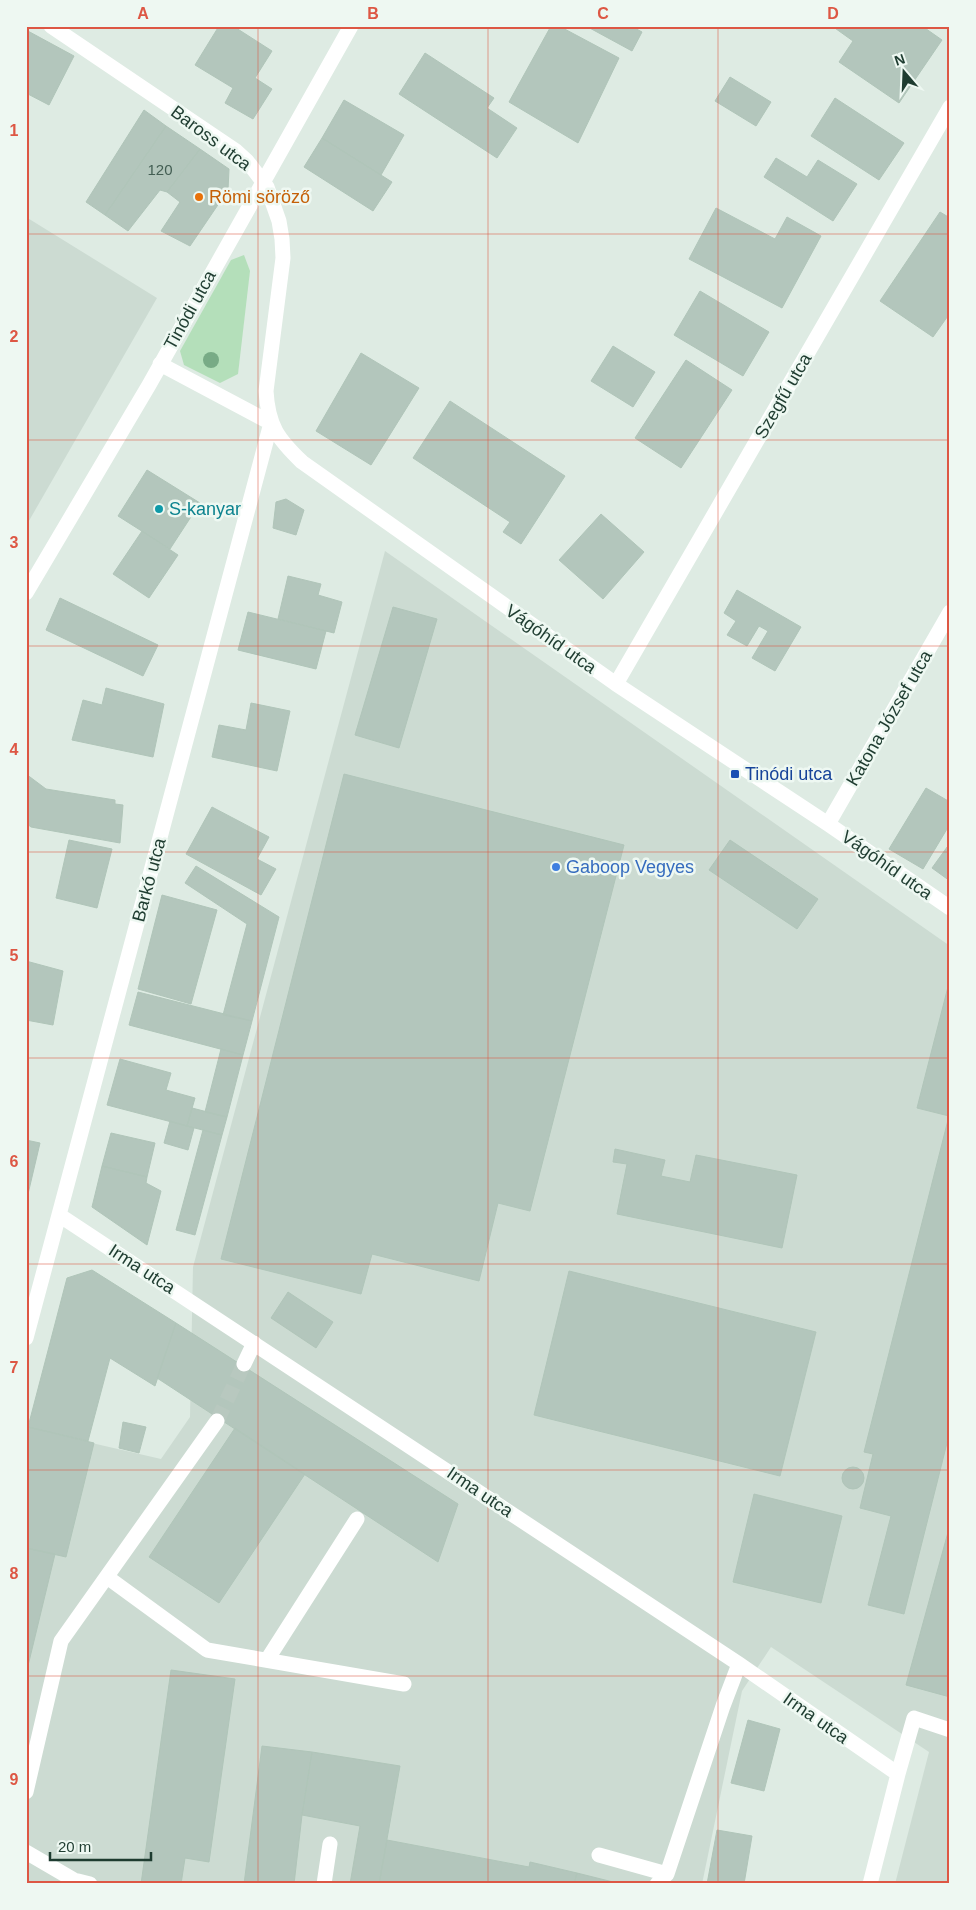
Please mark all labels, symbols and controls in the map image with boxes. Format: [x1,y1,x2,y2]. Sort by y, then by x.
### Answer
text: A [137,5,149,22]
text: B [367,5,379,22]
text: C [597,5,609,22]
text: D [827,5,839,22]
north arrow [878,48,928,98]
text: N [892,50,907,69]
street label: Baross utca [167,101,256,175]
text: 1 [10,122,19,139]
house number: 120 [147,161,173,178]
place label: Römi söröző [209,187,310,207]
marker: Römi söröző [193,191,205,203]
street label: Tinódi utca [160,266,220,353]
text: 2 [10,328,19,345]
street label: Szegfű utca [751,349,816,442]
place label: S-kanyar [169,499,241,519]
marker: S-kanyar [153,503,165,515]
text: 3 [10,534,19,551]
street label: Vágóhíd utca [502,600,601,678]
street label: Katona József utca [842,646,936,789]
text: 4 [10,741,19,758]
place label: Tinódi utca [745,764,833,784]
marker: Tinódi utca [729,768,741,780]
street label: Vágóhíd utca [838,826,937,904]
street label: Barkó utca [128,835,170,924]
place label: Gaboop Vegyes [566,857,694,877]
marker: Gaboop Vegyes [550,861,562,873]
text: 5 [10,947,19,964]
text: 6 [10,1153,19,1170]
street label: Irma utca [105,1240,180,1298]
text: 7 [10,1359,19,1376]
street label: Irma utca [443,1463,518,1522]
text: 8 [10,1565,19,1582]
street label: Irma utca [780,1688,853,1748]
text: 9 [10,1771,19,1788]
scale bar [50,1830,151,1862]
text: 20 m [58,1838,91,1855]

